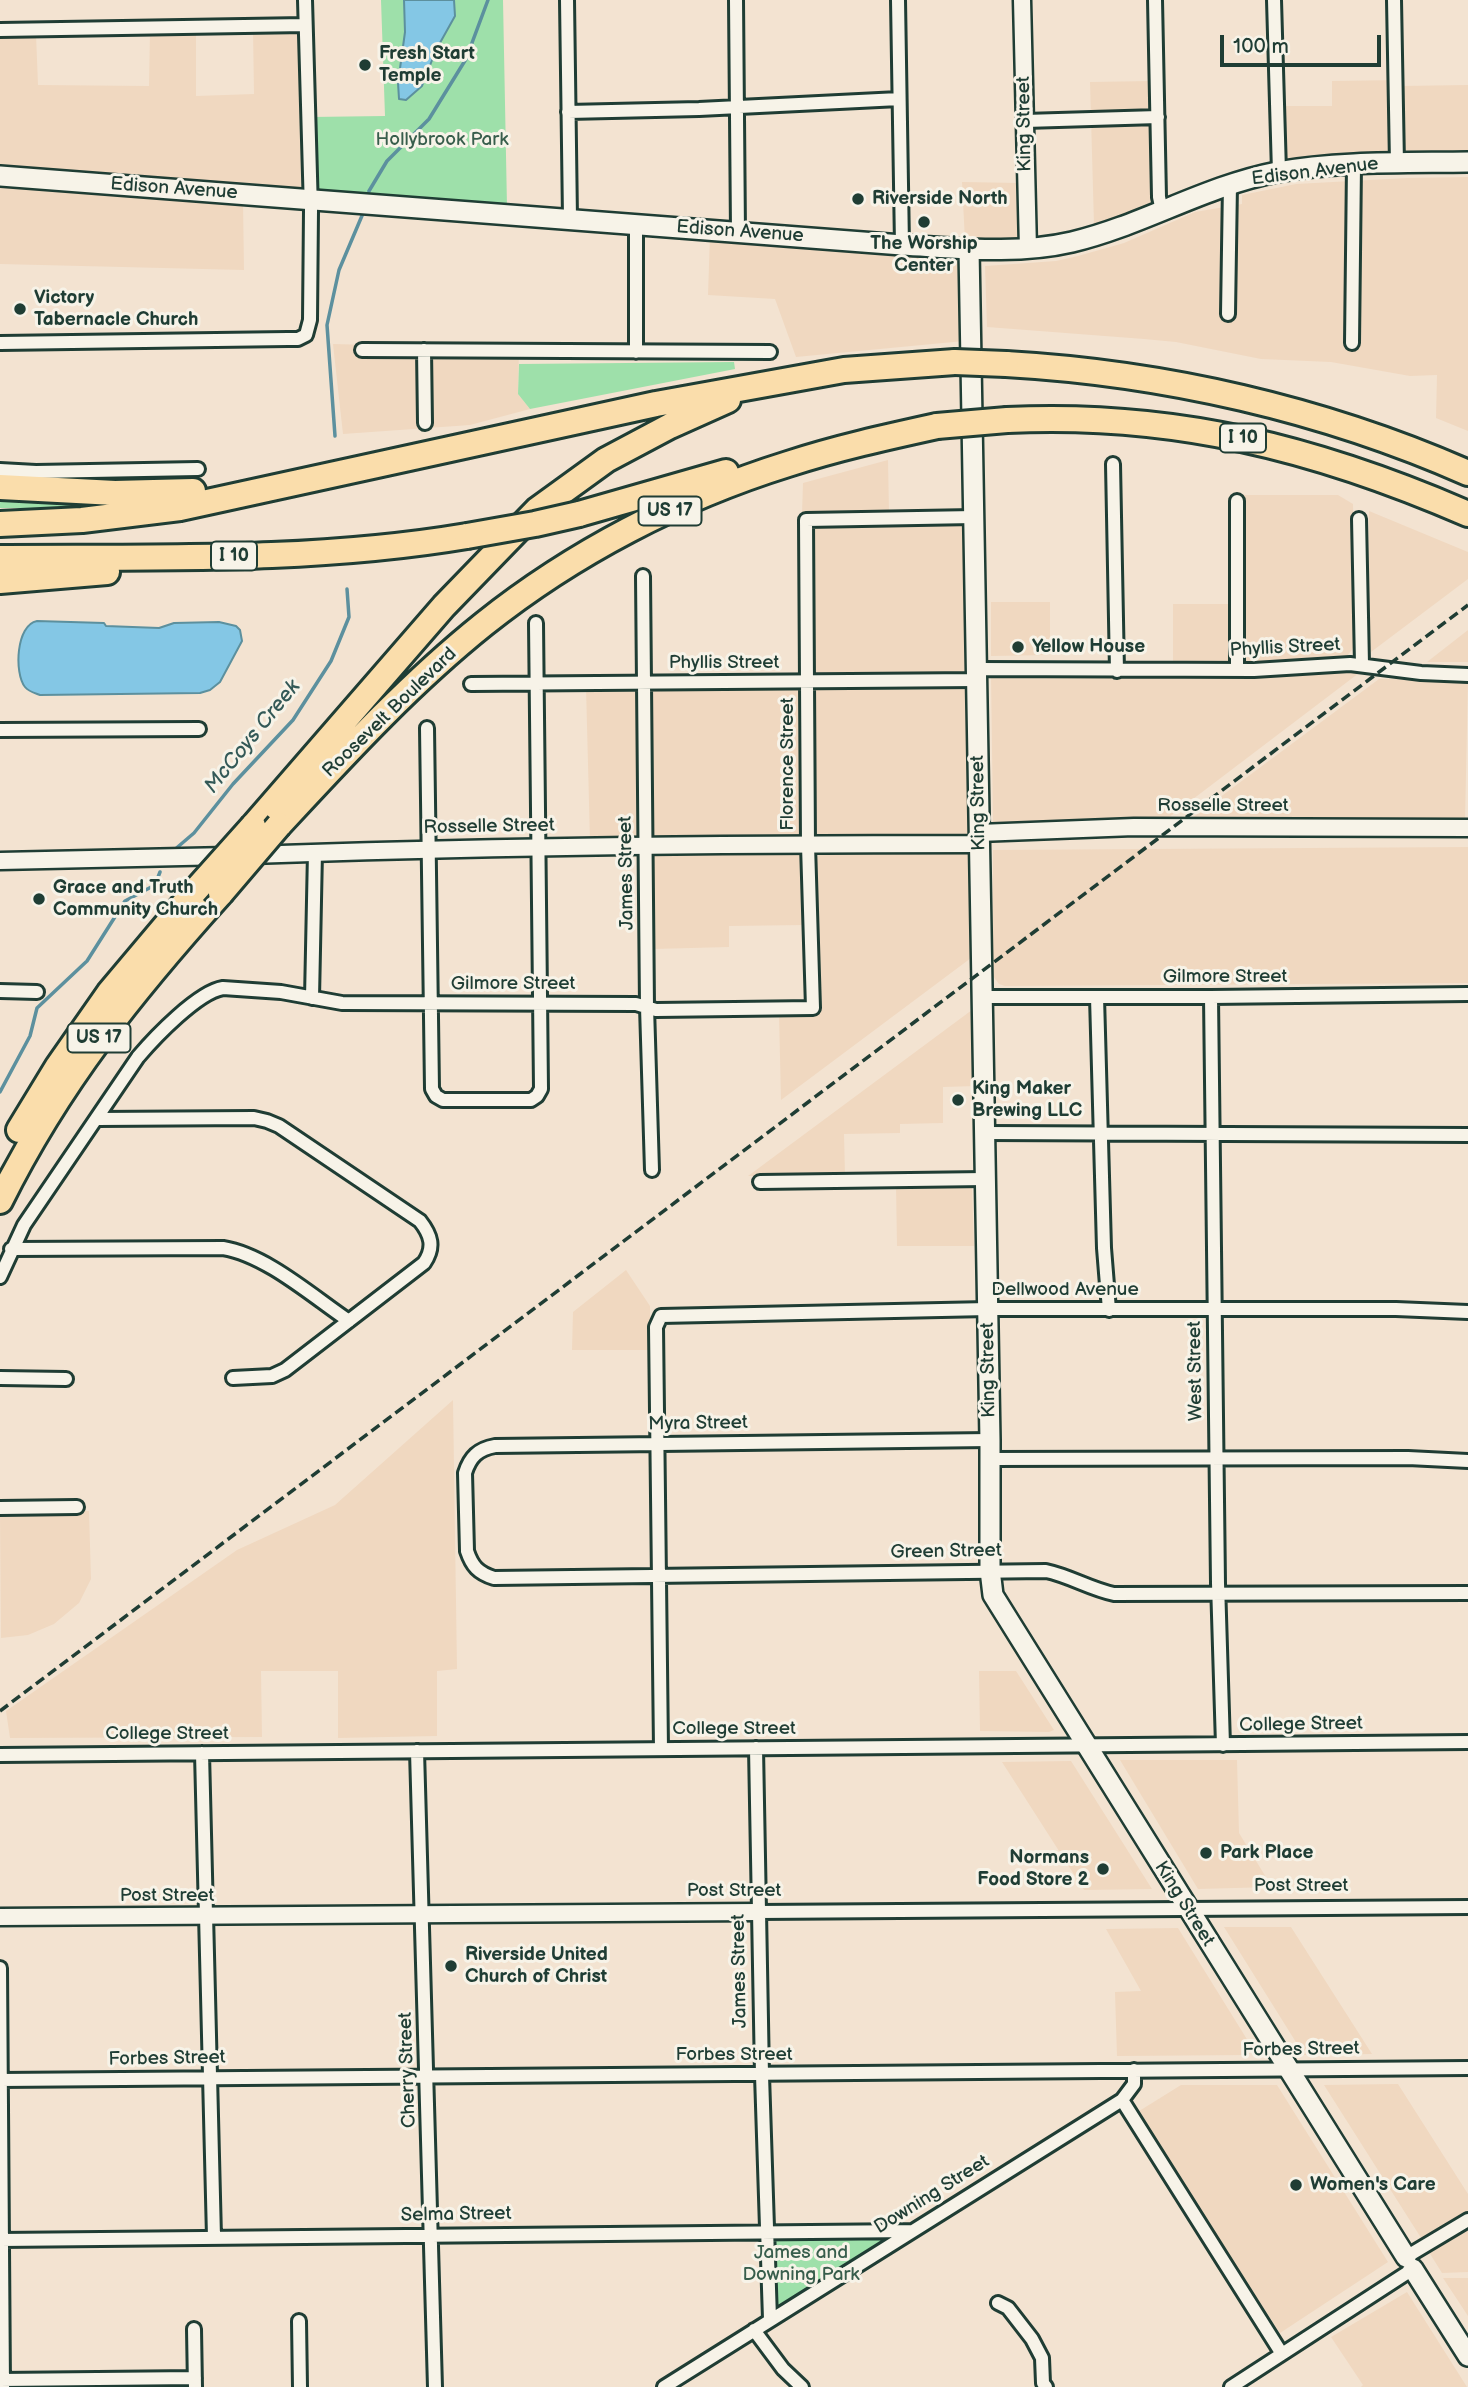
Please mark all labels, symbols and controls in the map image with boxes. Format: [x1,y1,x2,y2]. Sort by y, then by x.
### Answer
scale bar [1223,21,1384,65]
text: 100 m [1233,34,1289,59]
place label: Fresh Start Temple [379,43,475,87]
marker: Fresh Start Temple [357,57,373,73]
street label: King Street [1013,76,1037,172]
park label: Hollybrook Park [375,129,509,151]
street label: Edison Avenue [1250,153,1380,191]
street label: Edison Avenue [110,173,238,205]
place label: Riverside North [872,188,1008,210]
marker: Riverside North [850,191,866,207]
marker: The Worship Center [916,214,932,230]
street label: Edison Avenue [676,216,804,248]
place label: The Worship Center [870,233,978,277]
place label: Victory Tabernacle Church [34,287,198,331]
marker: Victory Tabernacle Church [12,301,28,317]
road number: I 10 [1220,424,1266,452]
road number: US 17 [638,496,702,526]
road number: I 10 [211,542,257,570]
street label: Phyllis Street [1229,634,1341,662]
place label: Yellow House [1032,636,1145,658]
marker: Yellow House [1010,639,1026,655]
street label: Roosevelt Boulevard [318,643,462,783]
street label: Phyllis Street [669,652,779,674]
water label: McCoys Creek [200,675,306,799]
street label: Florence Street [777,697,799,831]
street label: King Street [967,755,991,851]
street label: Rosselle Street [1157,795,1289,817]
street label: Rosselle Street [423,814,555,840]
street label: James Street [615,816,639,930]
place label: Grace and Truth Community Church [53,877,218,921]
marker: Grace and Truth Community Church [31,891,47,907]
street label: Gilmore Street [1163,966,1287,988]
street label: Gilmore Street [451,973,575,995]
road number: US 17 [68,1023,130,1052]
place label: King Maker Brewing LLC [972,1078,1082,1122]
marker: King Maker Brewing LLC [950,1092,966,1108]
street label: Dellwood Avenue [991,1279,1139,1301]
street label: West Street [1184,1321,1208,1421]
street label: King Street [977,1322,1001,1418]
street label: Myra Street [648,1412,748,1436]
street label: Green Street [890,1540,1002,1564]
street label: College Street [1239,1713,1363,1737]
street label: College Street [672,1718,796,1740]
street label: College Street [105,1723,229,1745]
place label: Park Place [1220,1842,1313,1864]
marker: Park Place [1198,1845,1214,1861]
place label: Normans Food Store 2 [977,1847,1089,1891]
street label: King Street [1149,1857,1219,1951]
marker: Normans Food Store 2 [1095,1861,1111,1877]
street label: Post Street [1254,1875,1348,1897]
street label: Post Street [687,1880,781,1902]
street label: Post Street [120,1885,214,1907]
street label: James Street [728,1914,752,2028]
place label: Riverside United Church of Christ [465,1944,608,1988]
marker: Riverside United Church of Christ [443,1958,459,1974]
street label: Cherry Street [395,2012,421,2128]
street label: Forbes Street [1242,2038,1360,2062]
street label: Forbes Street [675,2044,793,2066]
street label: Forbes Street [108,2047,226,2071]
street label: Downing Street [870,2151,994,2239]
place label: Women's Care [1310,2174,1436,2196]
marker: Women's Care [1288,2177,1304,2193]
street label: Selma Street [400,2203,512,2227]
park label: James and Downing Park [742,2242,860,2286]

